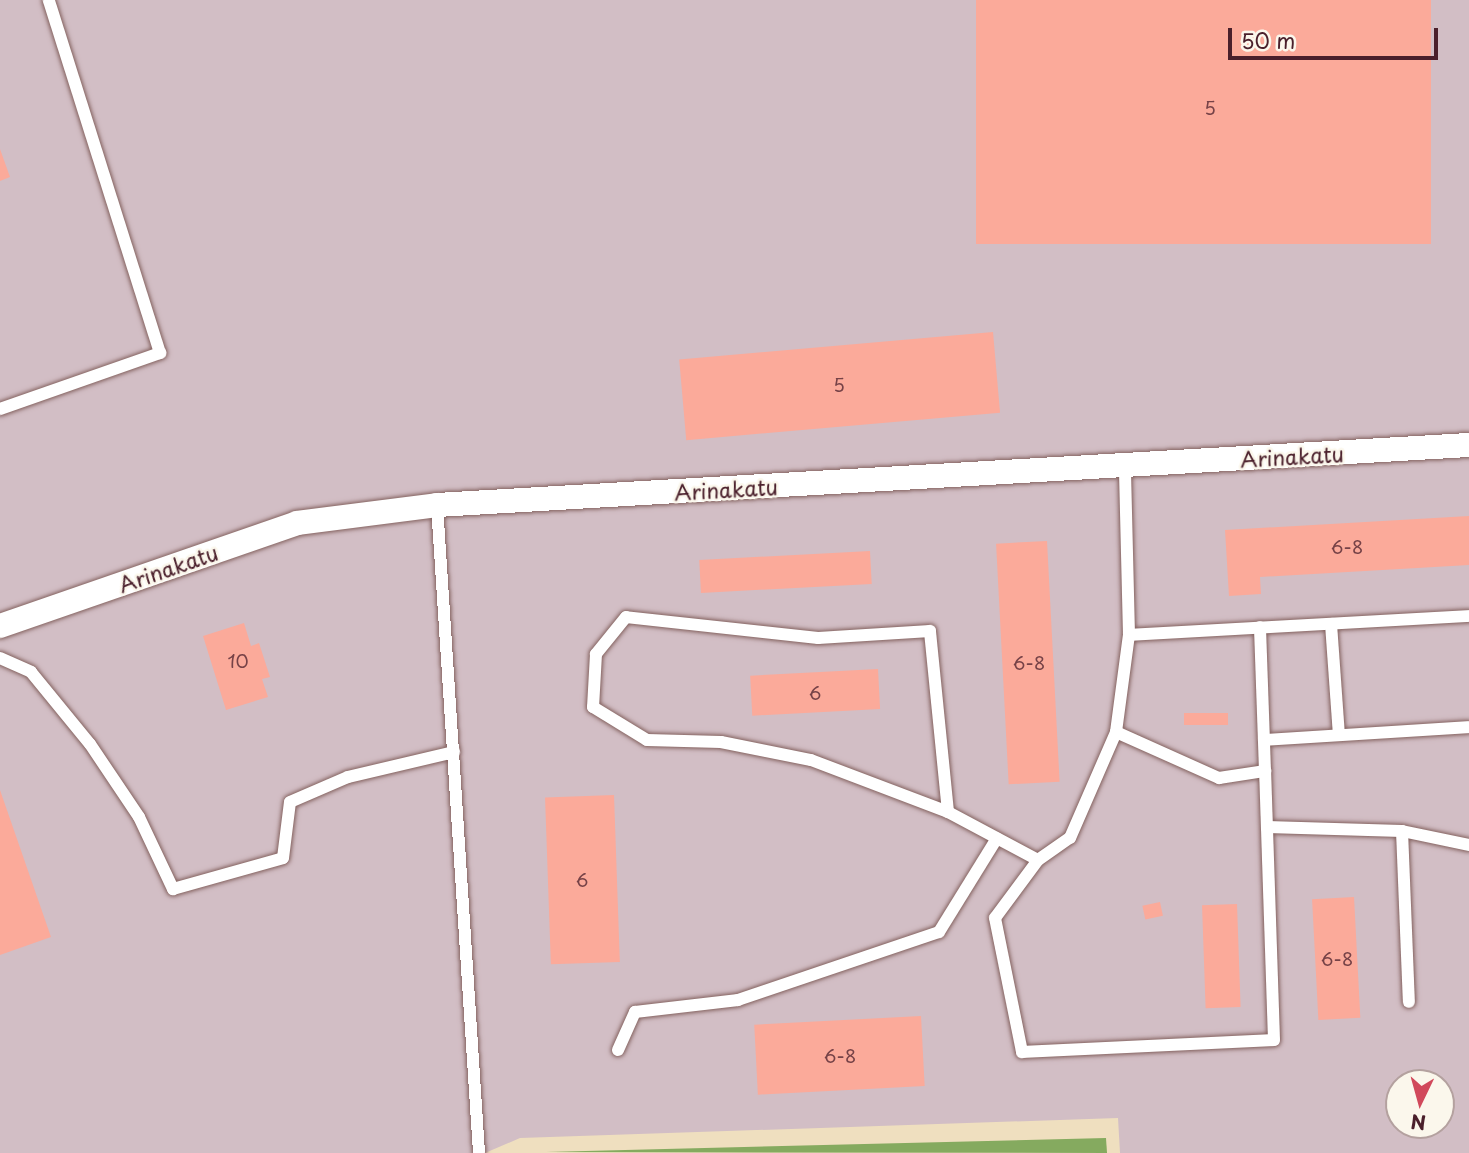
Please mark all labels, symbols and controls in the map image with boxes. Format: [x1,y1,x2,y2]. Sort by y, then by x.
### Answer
scale bar [1231,14,1441,58]
text: 50 m [1241,24,1295,56]
house number: 5 [1204,97,1216,119]
house number: 5 [833,374,845,396]
street label: Arinakatu [1240,441,1344,471]
street label: Arinakatu [674,474,778,504]
house number: 6-8 [1331,536,1363,558]
street label: Arinakatu [115,539,221,597]
house number: 10 [227,650,249,672]
house number: 6-8 [1013,652,1045,674]
house number: 6 [809,682,821,704]
house number: 6 [576,869,588,891]
house number: 6-8 [1321,948,1353,970]
house number: 6-8 [824,1045,856,1067]
north arrow [1385,1069,1455,1139]
text: N [1410,1108,1427,1138]

